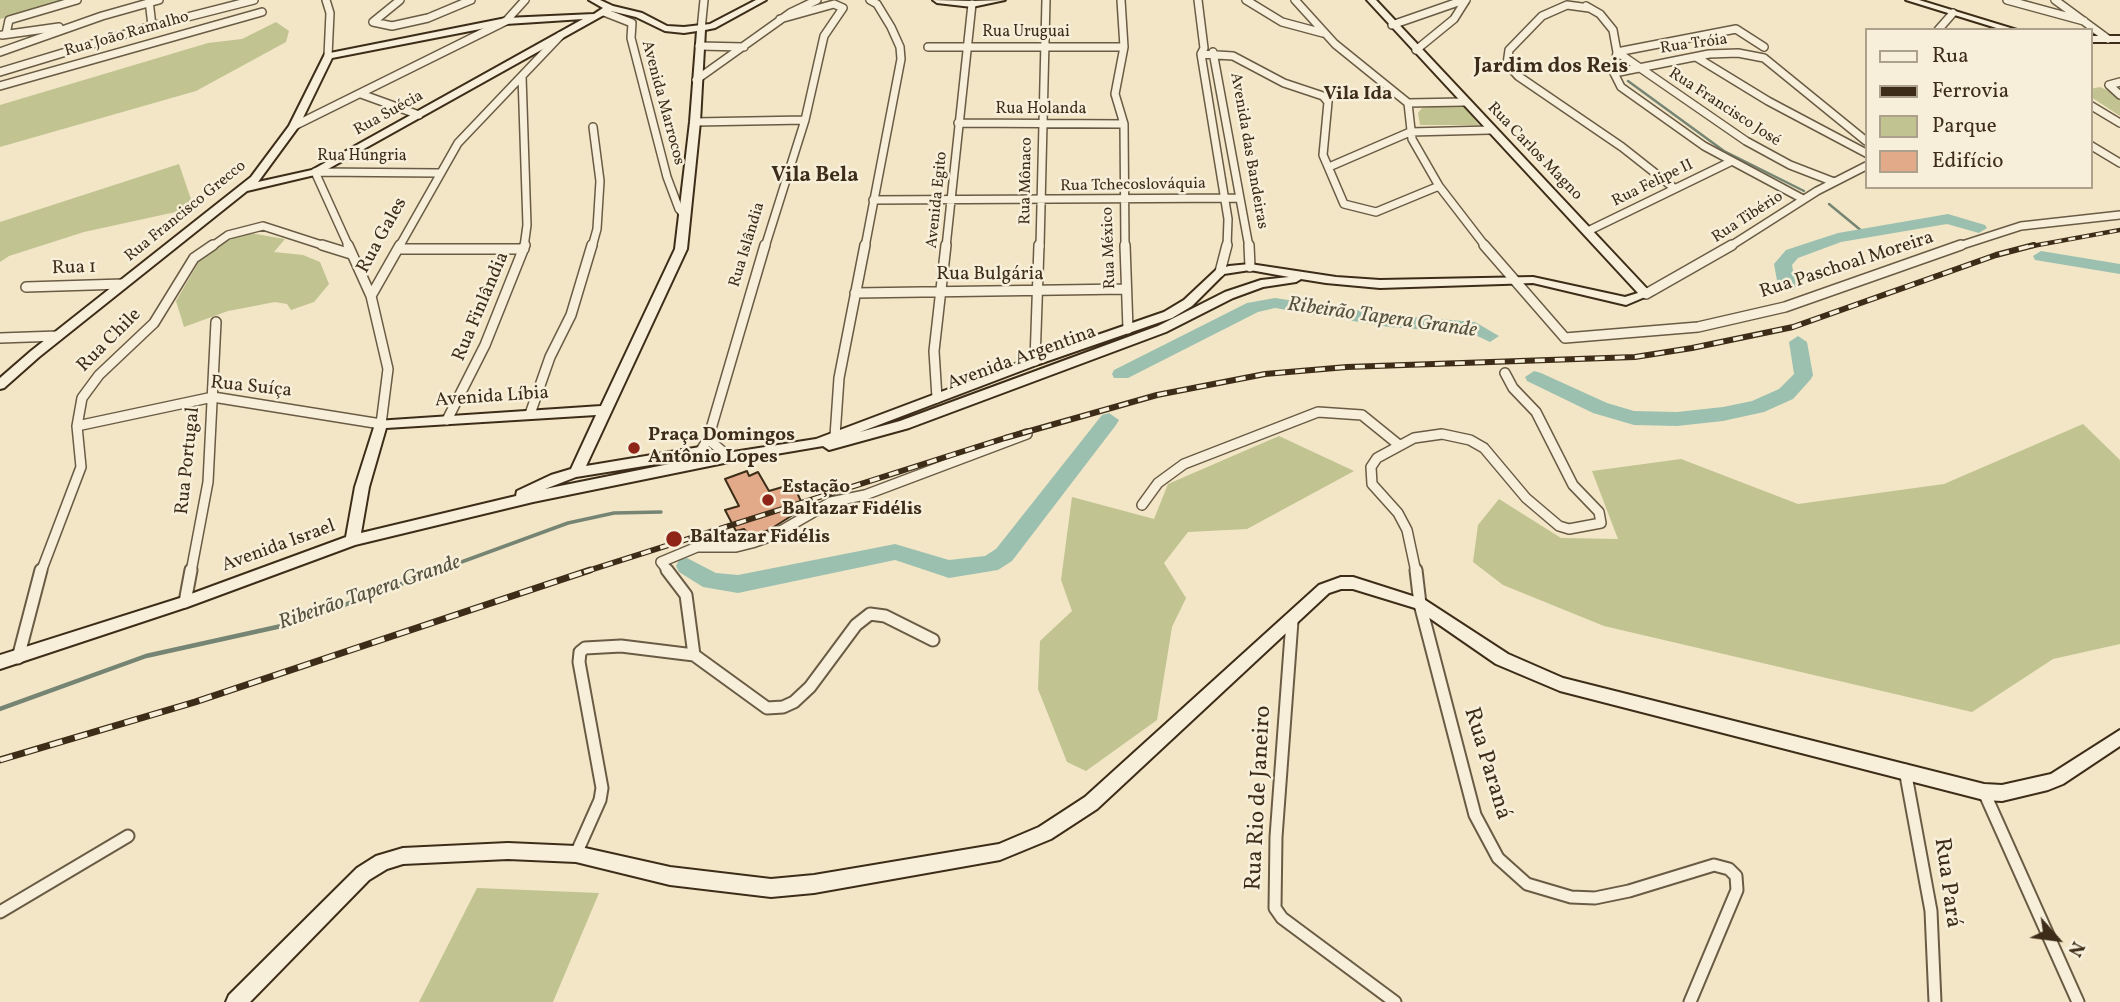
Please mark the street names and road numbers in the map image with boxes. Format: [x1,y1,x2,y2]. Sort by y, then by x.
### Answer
street label: Rua João Ramalho [63,8,191,62]
street label: Rua Uruguai [982,23,1070,43]
street label: Rua Tróia [1659,31,1729,59]
street label: Avenida Marrocos [636,39,688,167]
street label: Rua Francisco José [1664,65,1784,151]
street label: Avenida das Bandeiras [1225,71,1271,231]
street label: Rua Suécia [351,87,427,141]
street label: Rua Carlos Magno [1482,99,1586,205]
street label: Rua Holanda [996,100,1086,120]
street label: Rua Mônaco [1017,137,1037,225]
street label: Rua Hungria [317,147,407,167]
street label: Avenida Egito [923,151,953,249]
street label: Rua Felipe II [1609,156,1697,212]
street label: Rua Francisco Grecco [122,157,250,267]
street label: Rua Tchecoslováquia [1060,175,1206,197]
street label: Rua Tibério [1709,188,1787,248]
street label: Rua Gales [353,194,413,278]
street label: Rua Islândia [726,200,770,290]
street label: Rua México [1099,207,1121,289]
street label: Rua Paschoal Moreira [1757,227,1937,305]
street label: Rua Finlândia [449,249,515,365]
street label: Rua 1 [51,257,97,281]
street label: Rua Bulgária [936,265,1044,287]
street label: Rua Chile [73,304,147,378]
street label: Avenida Argentina [944,321,1100,397]
street label: Rua Suíça [209,372,293,404]
street label: Avenida Líbia [434,383,550,413]
street label: Rua Portugal [172,406,206,516]
street label: Avenida Israel [219,516,339,578]
street label: Rua Rio de Janeiro [1241,705,1279,891]
street label: Rua Paraná [1456,705,1516,823]
street label: Rua Pará [1926,836,1966,930]

